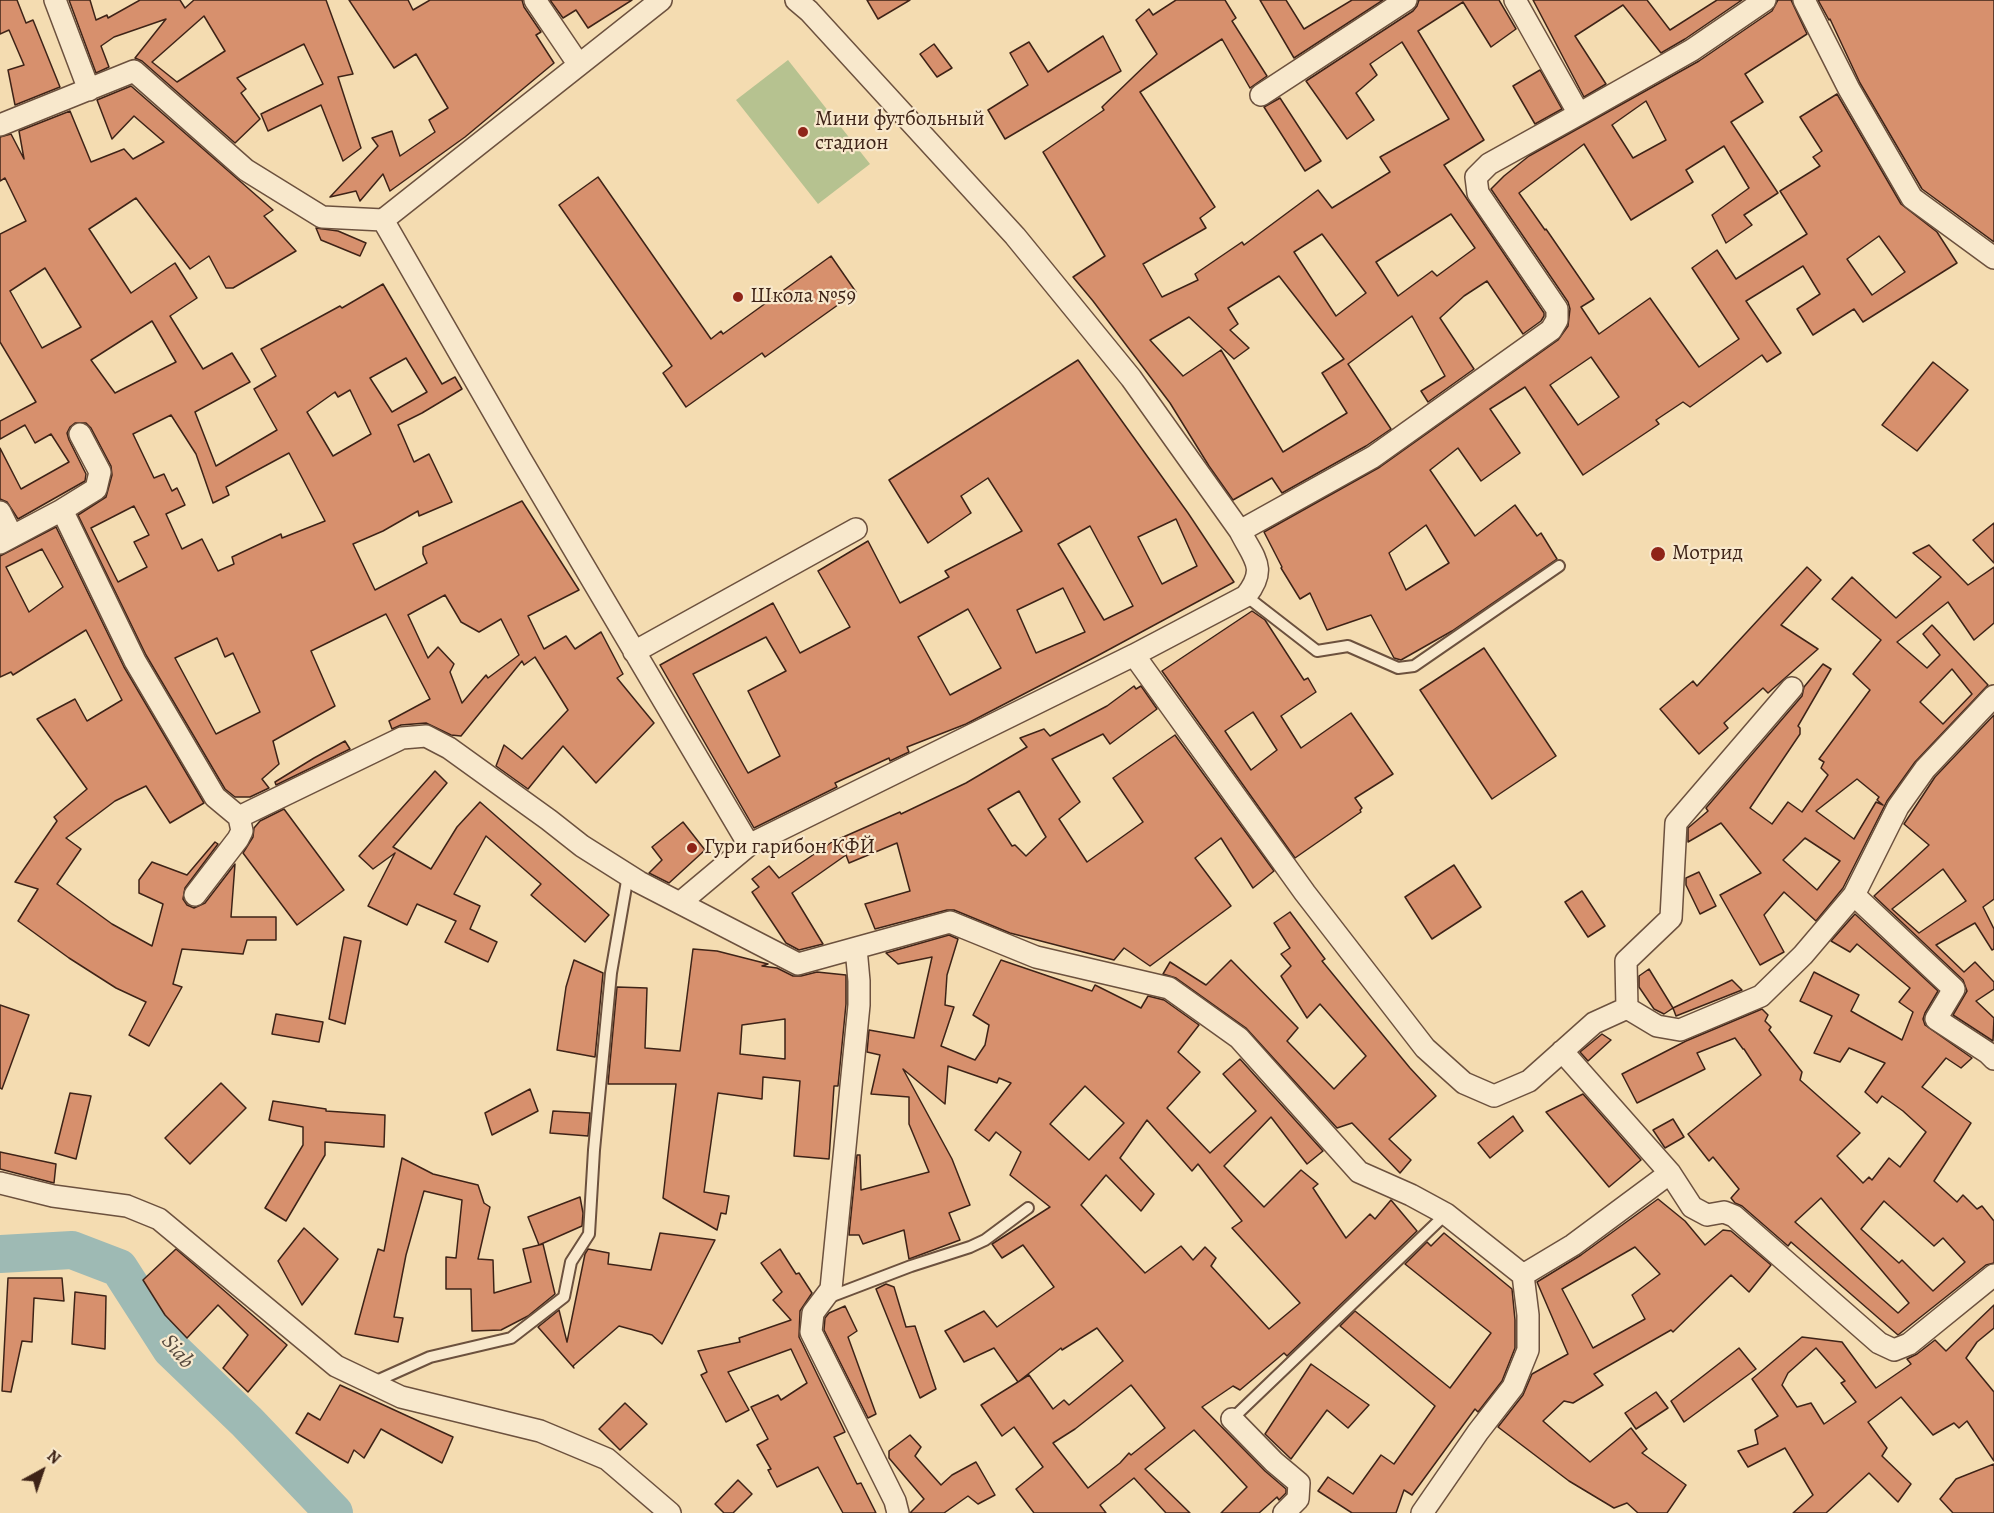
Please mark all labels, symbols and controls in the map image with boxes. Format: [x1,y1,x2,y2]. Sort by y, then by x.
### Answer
place label: Мини футбольный стадион [815,107,985,157]
marker: Мини футбольный стадион [796,125,810,139]
place label: Школа №59 [750,284,856,310]
marker: Школа №59 [731,290,745,304]
place label: Мотрид [1672,541,1743,567]
marker: Мотрид [1649,545,1667,563]
place label: Гури гарибон КФЙ [704,835,875,861]
marker: Гури гарибон КФЙ [685,841,699,855]
water label: Siab [155,1329,199,1375]
north arrow [12,1441,72,1501]
text: N [42,1445,65,1469]

